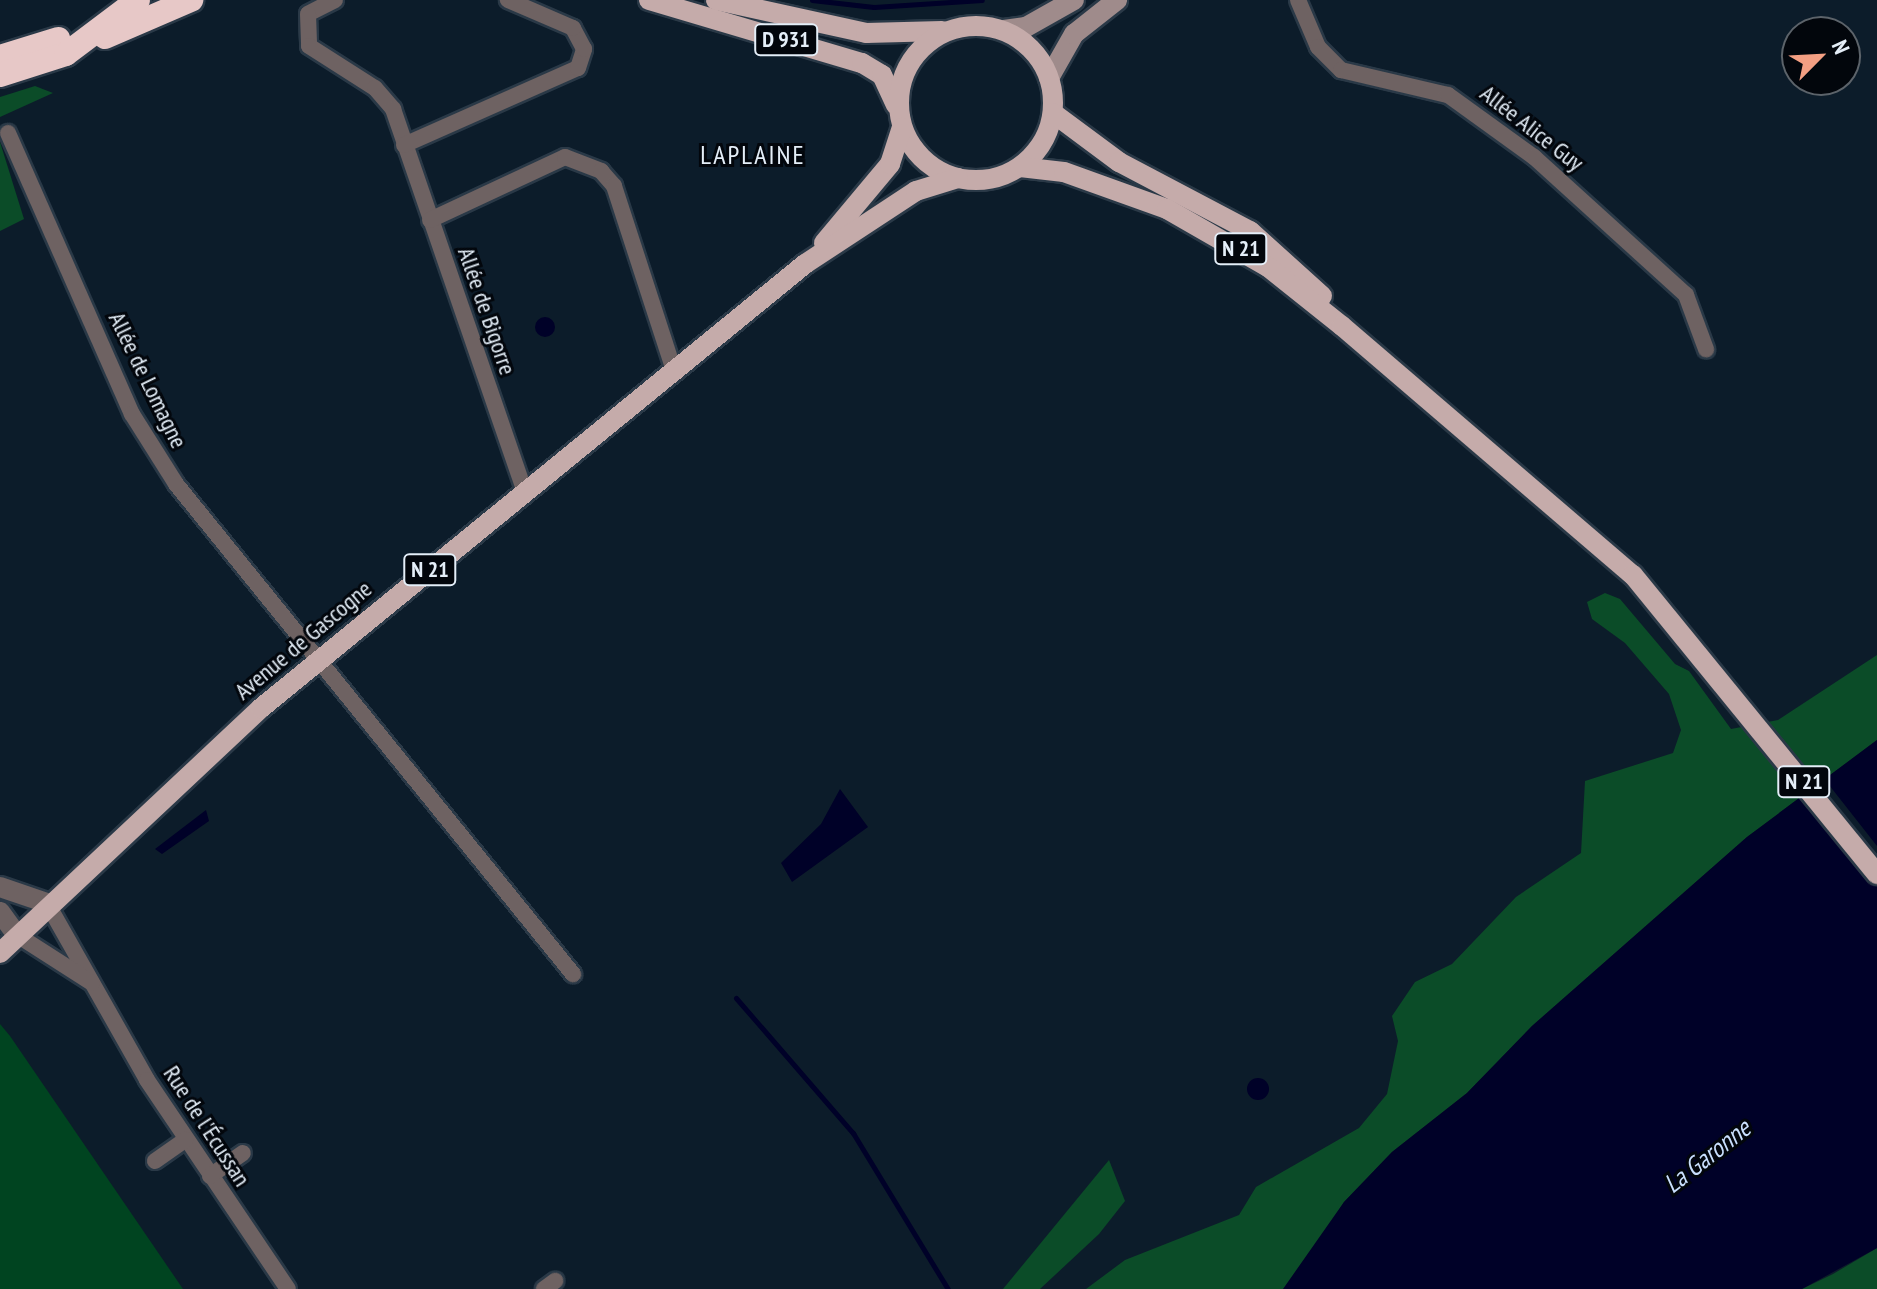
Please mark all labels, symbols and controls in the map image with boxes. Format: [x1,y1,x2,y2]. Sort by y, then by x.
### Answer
north arrow [1781,16,1861,96]
road number: D 931 [754,22,818,58]
text: N [1826,36,1856,58]
street label: Allée Alice Guy [1474,79,1590,177]
district label: LAPLAINE [700,139,806,171]
road number: N 21 [1213,231,1269,267]
street label: Allée de Bigorre [452,243,522,379]
street label: Allée de Lomagne [103,307,193,453]
road number: N 21 [402,552,458,588]
street label: Avenue de Gascogne [229,574,377,706]
road number: N 21 [1776,764,1832,800]
street label: Rue de l'Écussan [157,1060,257,1192]
water label: La Garonne [1657,1112,1757,1200]

